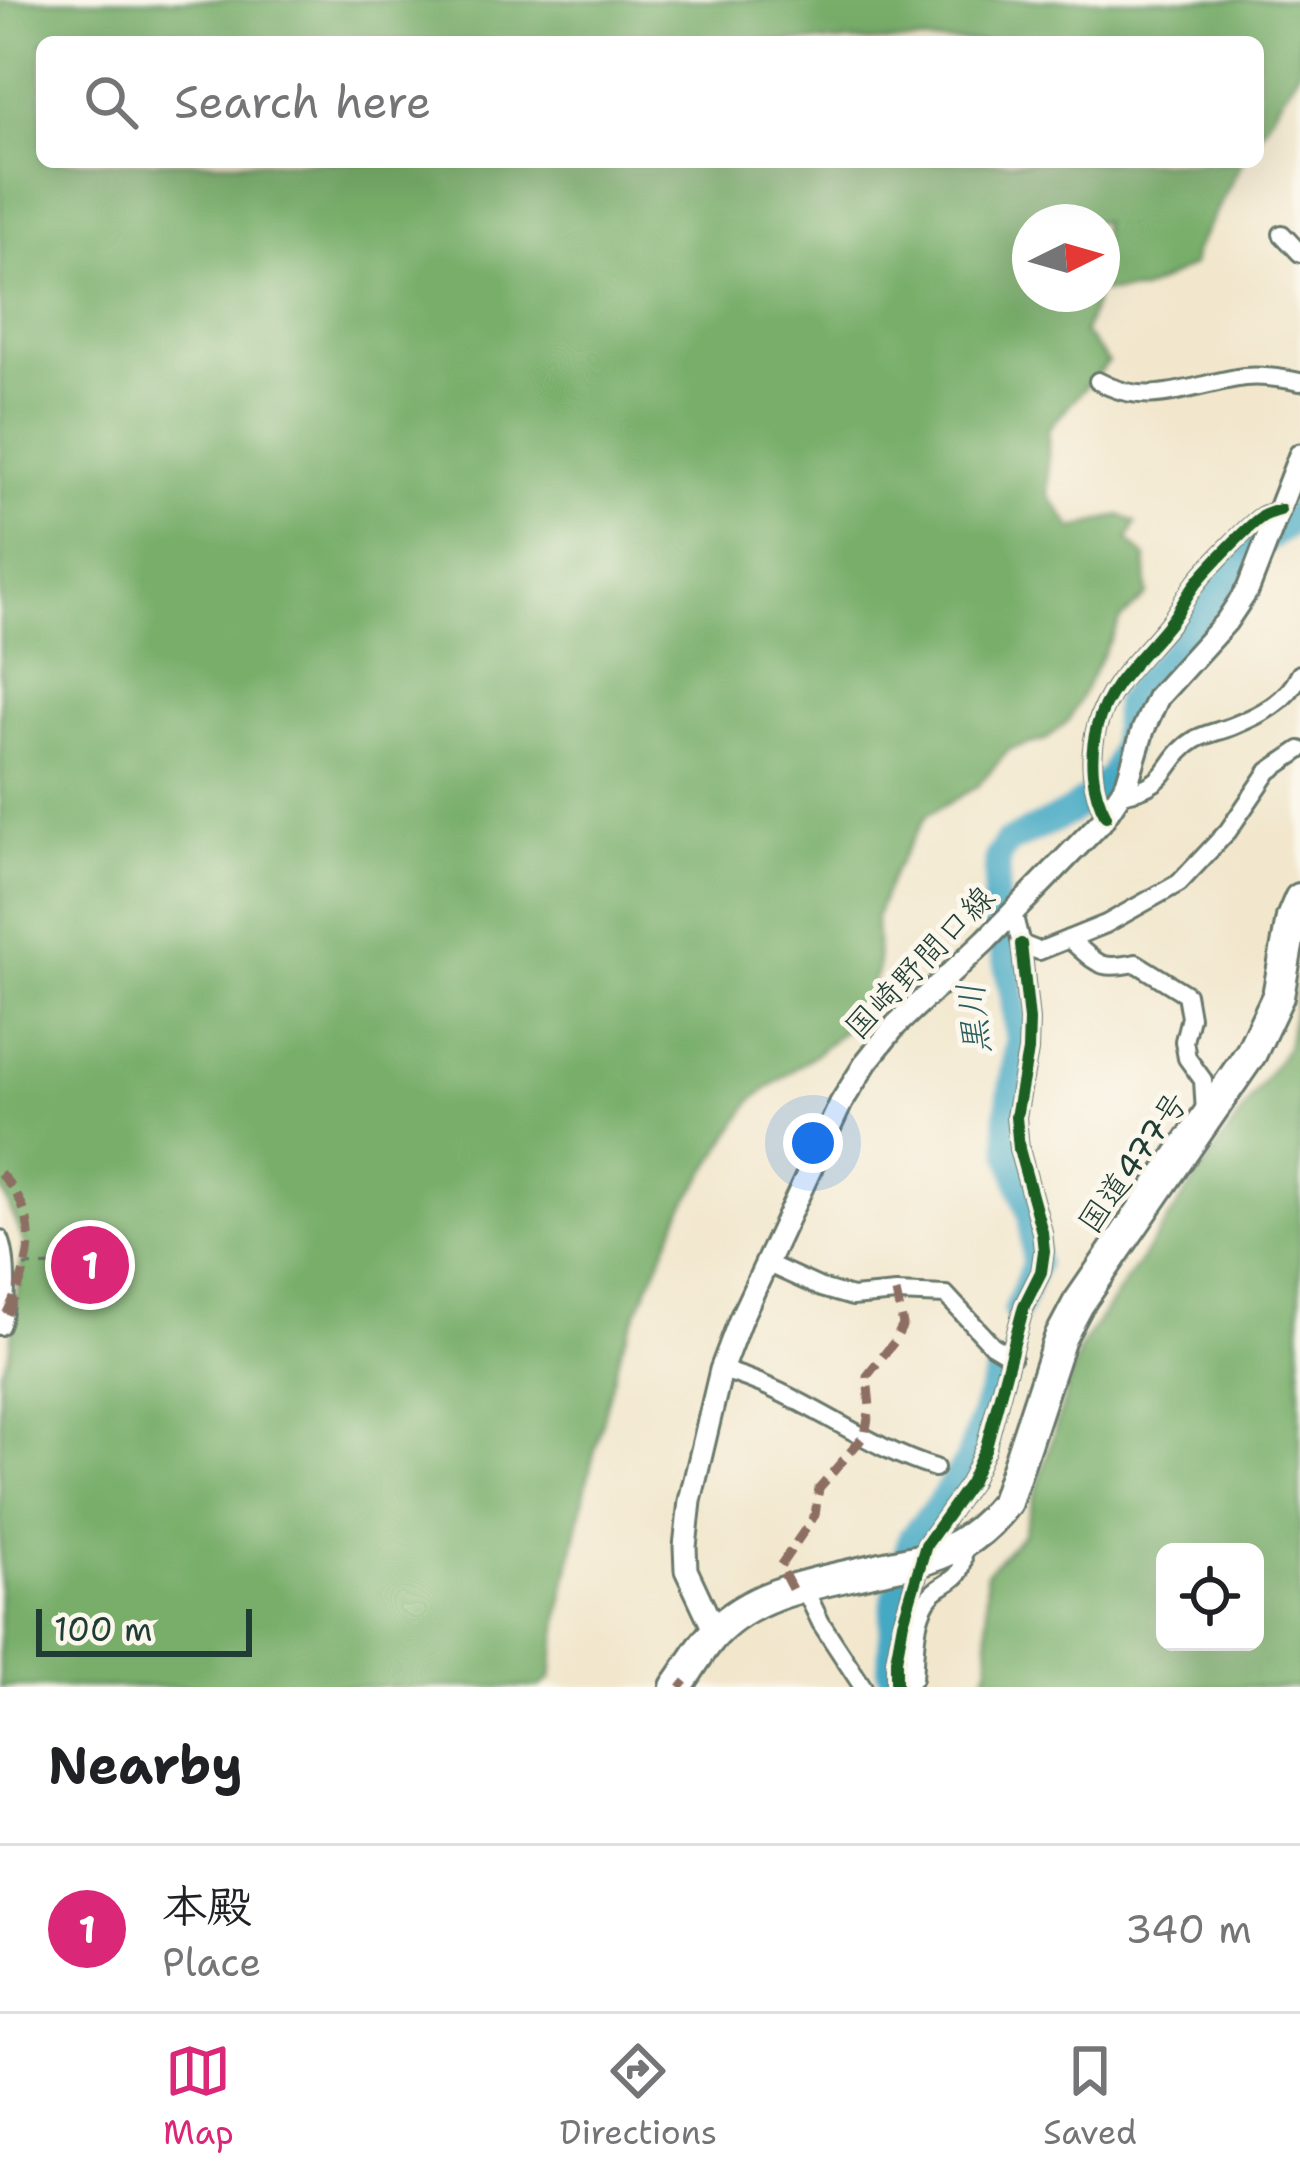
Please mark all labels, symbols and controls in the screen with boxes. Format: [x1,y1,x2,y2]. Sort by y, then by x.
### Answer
search box [36,36,1264,168]
icon: search [78,69,144,135]
text: Search here [174,72,431,132]
north arrow [1012,204,1120,312]
street label: 国崎野間口線 [834,876,1004,1049]
water label: 黒川 [945,981,1002,1057]
street label: 国道477号 [1067,1082,1198,1242]
your location [783,1113,843,1173]
pin: 1 [51,1220,129,1310]
map controls [1156,1543,1264,1651]
button: locate [1156,1543,1264,1651]
scale bar [36,1603,252,1656]
text: 100 m [54,1607,153,1652]
text: Nearby [48,1731,243,1799]
text: 本殿 [162,1876,252,1936]
text: 1 [78,1903,96,1955]
text: 340 m [1125,1903,1252,1955]
text: Place [162,1936,261,1988]
tab: Map [163,2038,234,2155]
tab: Directions [560,2038,717,2155]
tab: Saved [1043,2038,1137,2155]

